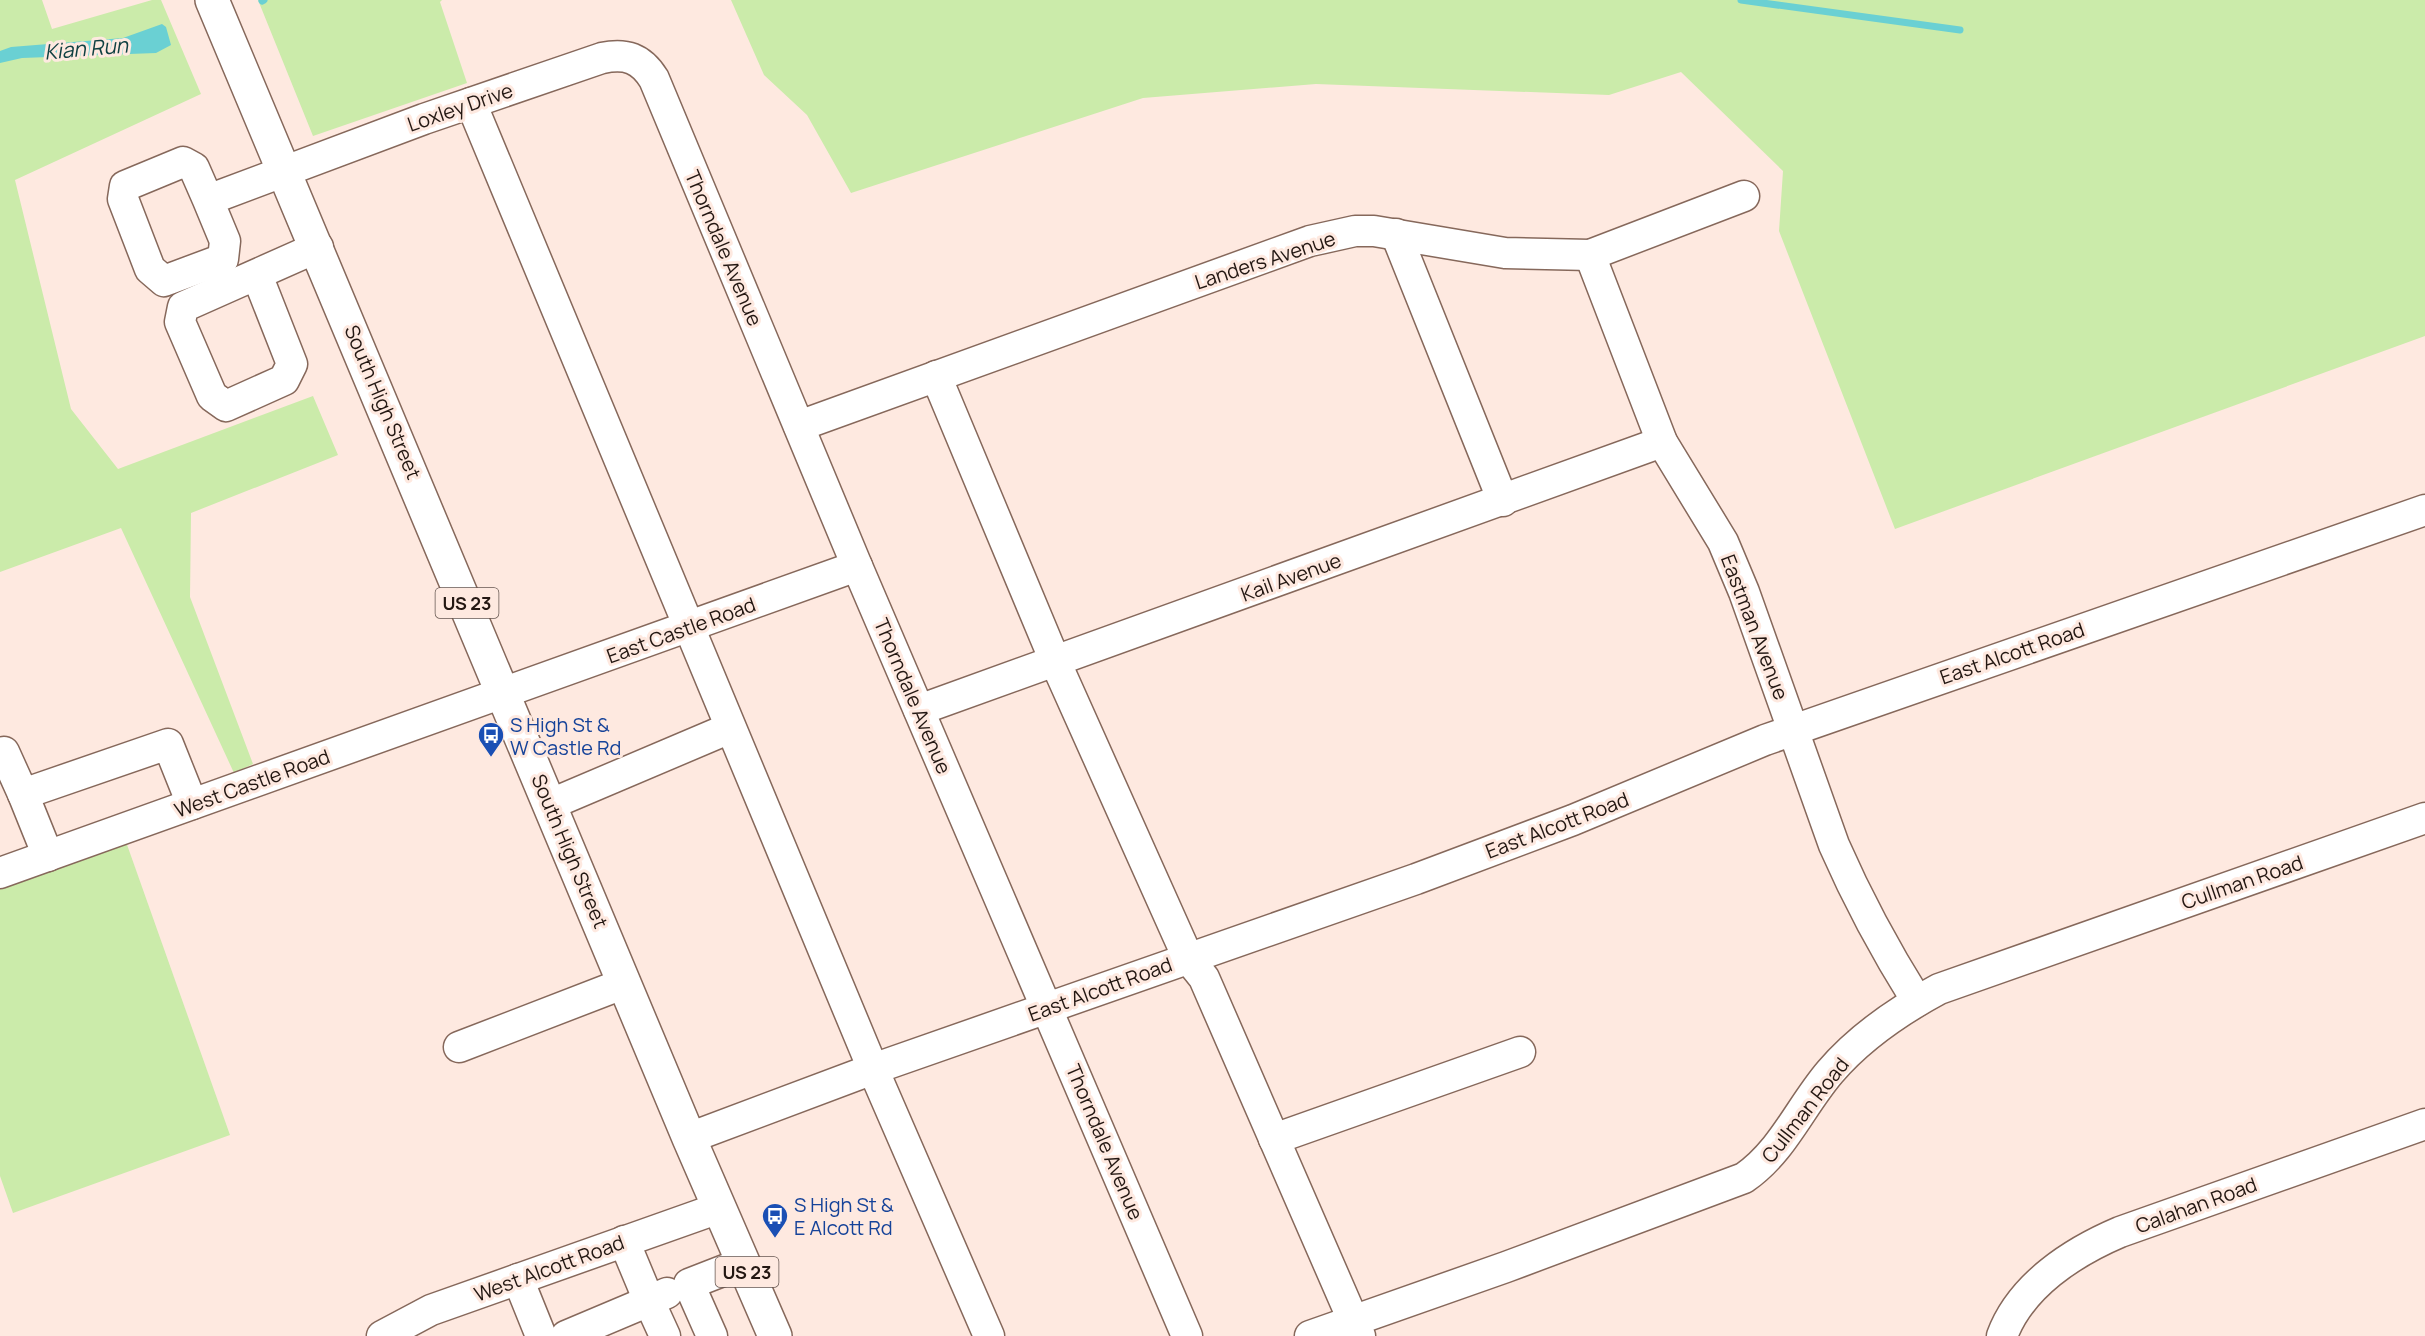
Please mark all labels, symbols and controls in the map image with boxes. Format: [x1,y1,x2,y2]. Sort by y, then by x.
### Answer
water label: Kian Run [43,30,131,66]
street label: Loxley Drive [404,76,516,138]
street label: Thorndale Avenue [679,166,769,330]
street label: Landers Avenue [1191,225,1339,295]
street label: South High Street [338,321,428,483]
street label: Kail Avenue [1237,546,1345,608]
street label: Eastman Avenue [1715,551,1795,703]
road number: US 23 [436,588,498,618]
street label: East Castle Road [603,591,759,669]
street label: Thorndale Avenue [868,614,958,778]
street label: East Alcott Road [1936,616,2088,690]
place label: S High St & W Castle Rd [510,711,621,761]
bus stop icon: S High St & W Castle Rd [476,720,506,758]
street label: West Castle Road [171,742,333,824]
street label: South High Street [525,770,615,932]
street label: East Alcott Road [1482,785,1632,865]
street label: Cullman Road [2178,849,2306,915]
street label: East Alcott Road [1024,950,1176,1028]
street label: Cullman Road [1755,1052,1855,1168]
street label: Thorndale Avenue [1060,1060,1150,1224]
street label: Calahan Road [2131,1171,2261,1239]
place label: S High St & E Alcott Rd [794,1191,894,1241]
bus stop icon: S High St & E Alcott Rd [760,1201,790,1239]
street label: West Alcott Road [470,1228,628,1308]
road number: US 23 [716,1257,778,1287]

